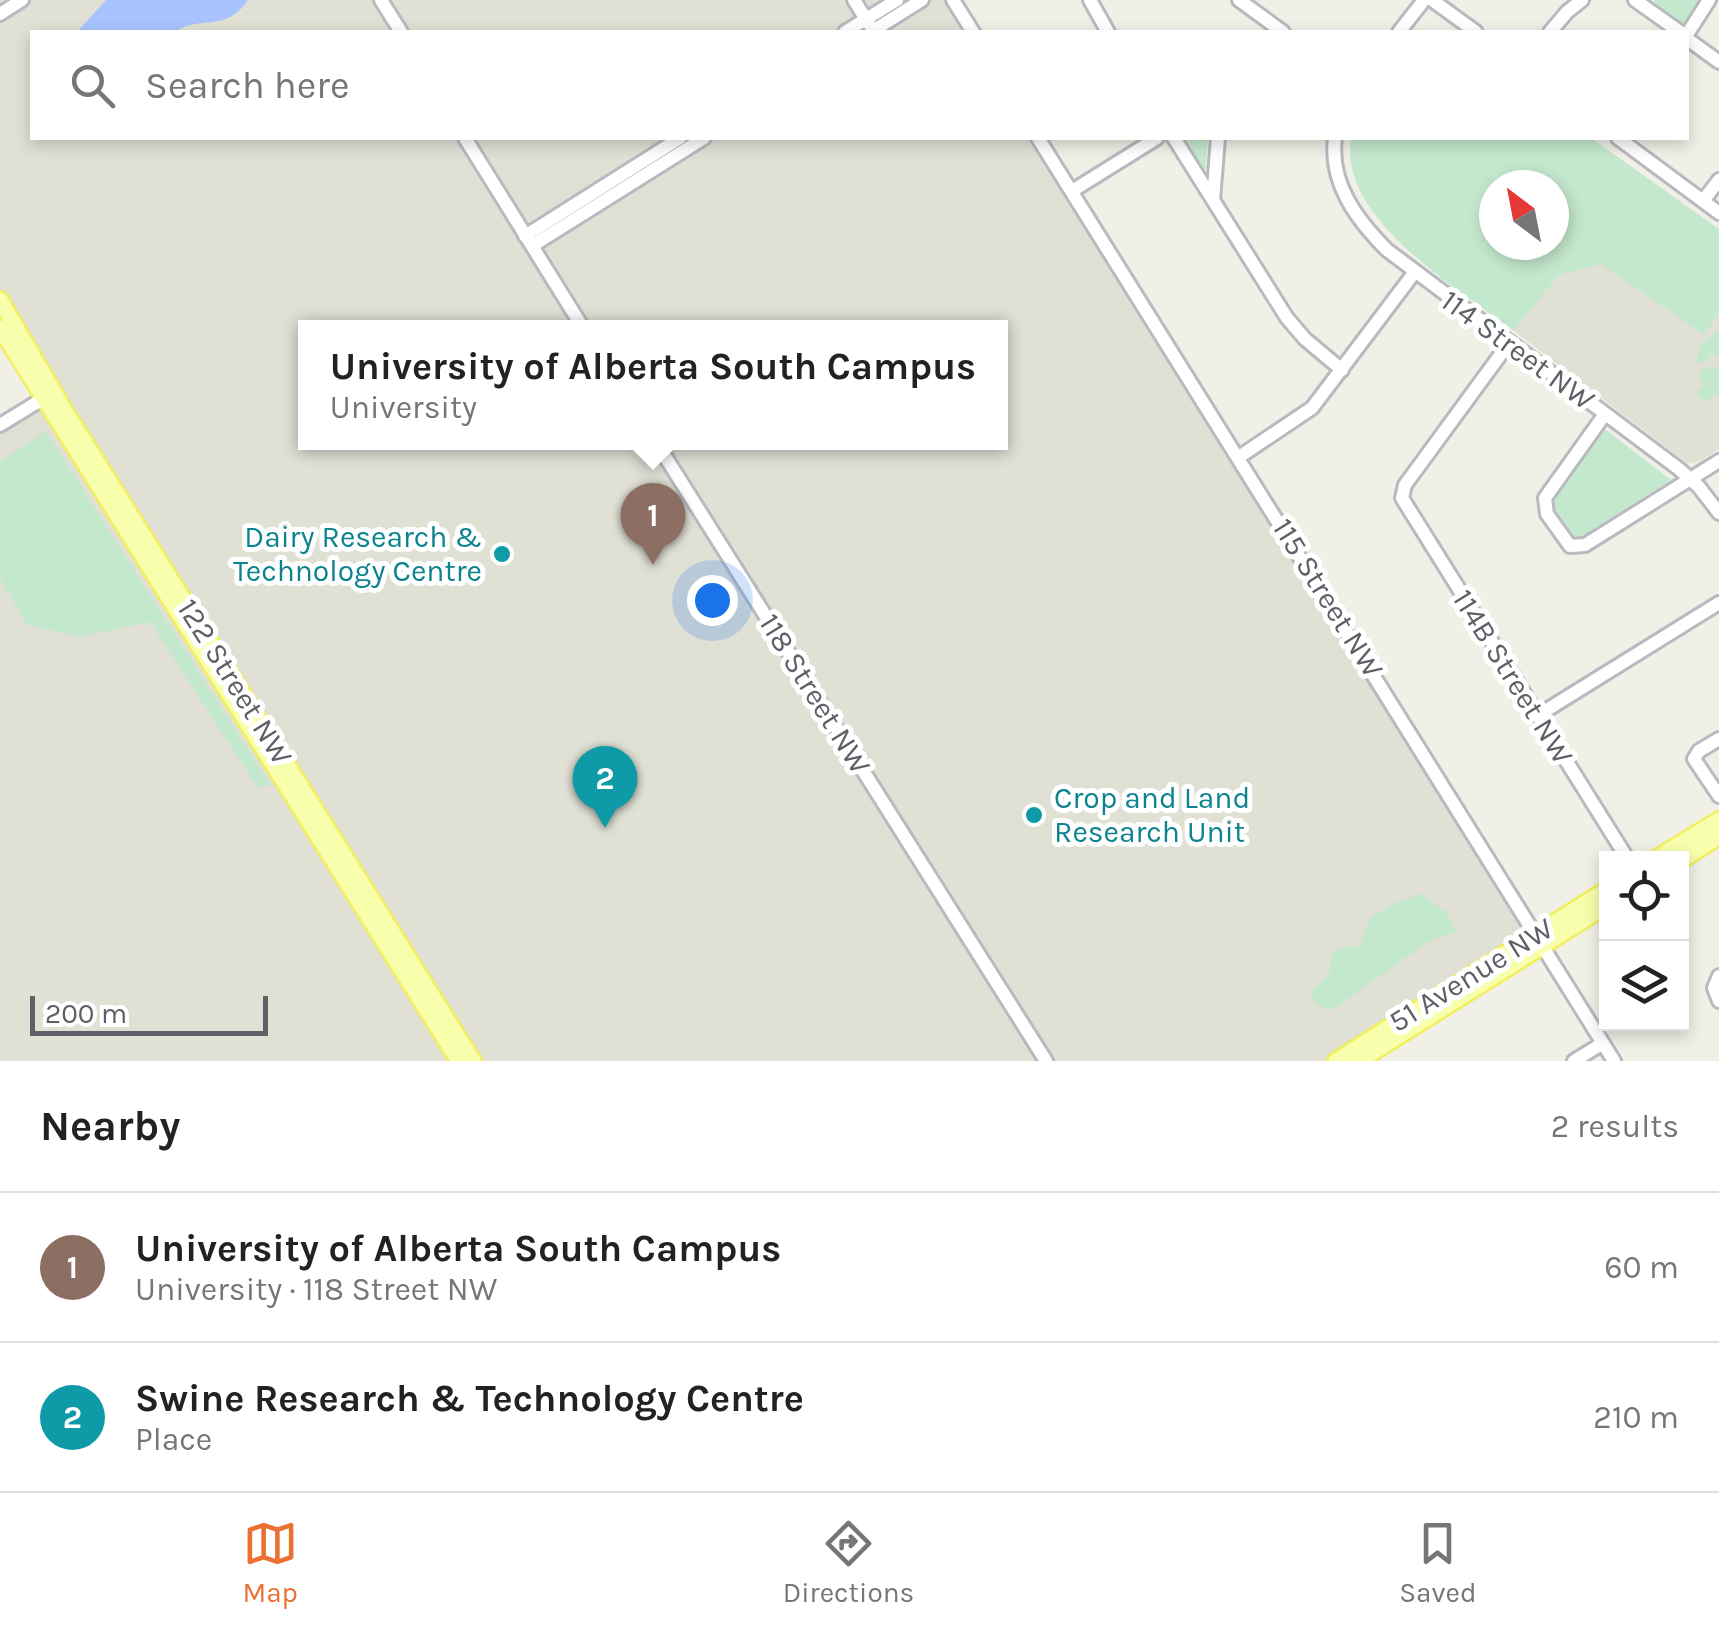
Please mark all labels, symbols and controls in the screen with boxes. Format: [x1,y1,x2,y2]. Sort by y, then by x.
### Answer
search box [30,30,1689,140]
icon: search [65,58,120,113]
text: Search here [145,63,349,108]
north arrow [1479,170,1569,260]
street label: 114 Street NW [1434,282,1602,418]
popup [298,320,1008,450]
text: University of Alberta South Campus [330,344,976,389]
text: University [330,389,477,426]
pin: 1 [620,482,686,565]
street label: 115 Street NW [1265,512,1391,684]
place label: Dairy Research & Technology Centre [233,519,482,589]
marker: Dairy Research & Technology Centre [491,543,513,565]
your location [687,575,738,626]
street label: 114B Street NW [1445,583,1581,771]
street label: 122 Street NW [170,592,300,772]
street label: 118 Street NW [751,607,879,781]
pin: 2 [572,746,638,828]
place label: Crop and Land Research Unit [1054,780,1250,850]
marker: Crop and Land Research Unit [1023,804,1045,826]
map controls [1599,851,1689,1031]
button: locate [1599,851,1689,941]
street label: 51 Avenue NW [1382,910,1560,1040]
button: layers [1599,941,1689,1031]
scale bar [30,991,268,1036]
text: 200 m [45,997,127,1030]
text: Nearby [40,1101,180,1151]
text: 2 results [1551,1108,1679,1145]
text: University of Alberta South Campus [135,1226,781,1271]
text: 1 [67,1249,78,1286]
text: 60 m [1604,1249,1679,1286]
text: University · 118 Street NW [135,1271,497,1308]
text: Swine Research & Technology Centre [135,1376,804,1421]
text: 2 [63,1399,82,1436]
text: 210 m [1593,1399,1679,1436]
text: Place [135,1421,212,1458]
tab: Map [242,1516,298,1609]
tab: Directions [783,1516,914,1609]
tab: Saved [1399,1516,1477,1609]

